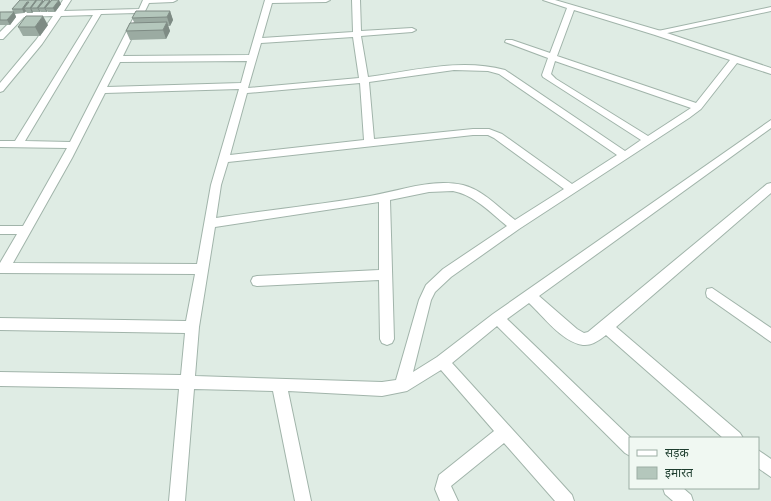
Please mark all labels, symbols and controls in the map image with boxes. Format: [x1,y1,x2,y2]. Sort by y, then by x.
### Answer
legend [629,437,759,489]
text: सड़क [665,446,690,462]
text: इमारत [665,466,694,482]

